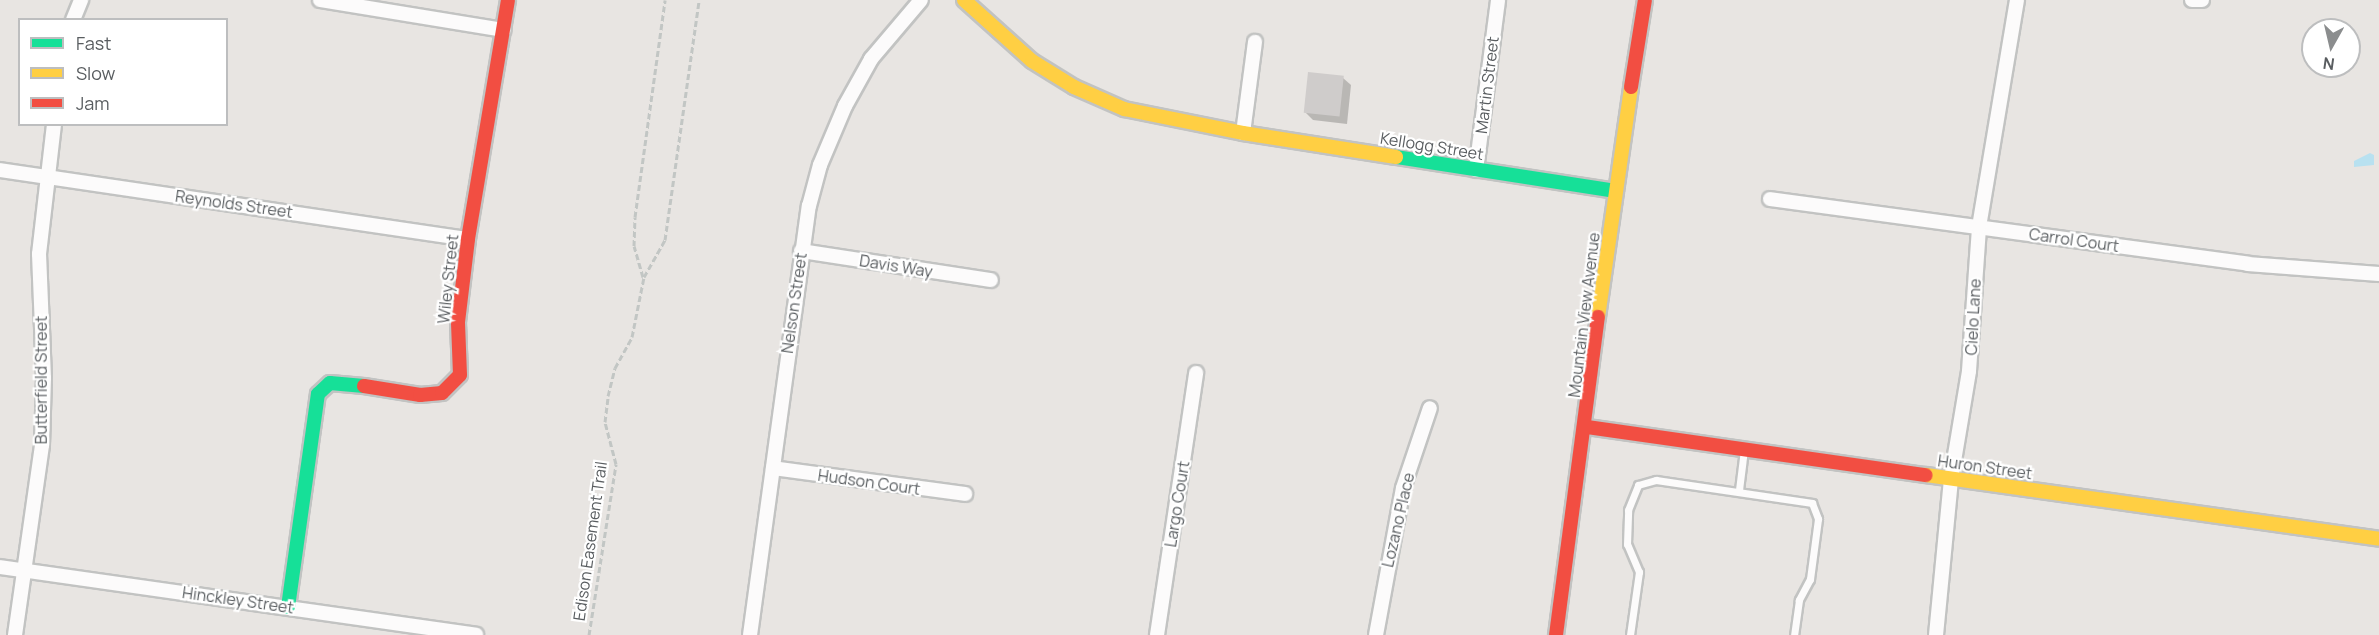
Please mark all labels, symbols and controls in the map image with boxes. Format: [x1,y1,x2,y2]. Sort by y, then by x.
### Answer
legend [18,18,228,126]
north arrow [2301,18,2361,78]
text: Fast [76,31,111,55]
street label: Martin Street [1472,35,1502,135]
text: N [2322,52,2336,76]
text: Slow [76,61,115,85]
text: Jam [76,91,110,115]
street label: Kellogg Street [1379,128,1485,164]
street label: Reynolds Street [174,186,294,222]
street label: Carrol Court [2028,224,2120,256]
street label: Mountain View Avenue [1564,231,1604,399]
street label: Wiley Street [434,233,462,325]
street label: Nelson Street [777,251,811,355]
street label: Davis Way [858,251,934,281]
street label: Cielo Lane [1961,278,1985,356]
street label: Butterfield Street [31,316,51,444]
street label: Huron Street [1937,451,2033,483]
street label: Largo Court [1161,459,1193,549]
street label: Edison Easement Trail [569,460,611,622]
street label: Hudson Court [817,465,921,499]
street label: Lozano Place [1378,471,1418,569]
street label: Hinckley Street [181,583,295,617]

